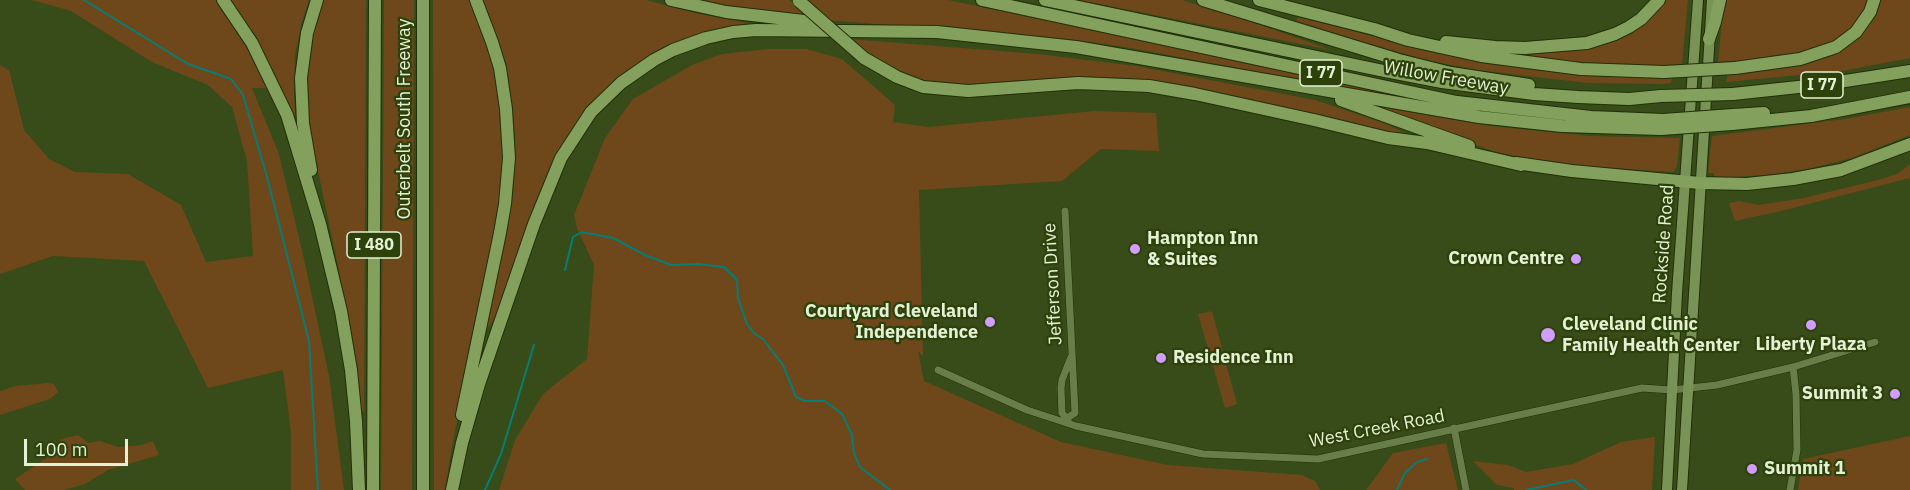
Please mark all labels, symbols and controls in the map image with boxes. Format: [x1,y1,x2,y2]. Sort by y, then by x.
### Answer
street label: Outerbelt South Freeway [394,18,416,220]
street label: Willow Freeway [1382,56,1510,100]
road number: I 77 [1300,60,1342,86]
road number: I 77 [1801,72,1843,98]
street label: Rockside Road [1649,184,1679,304]
street label: Jefferson Drive [1039,222,1067,346]
place label: Hampton Inn & Suites [1147,228,1258,270]
road number: I 480 [347,232,401,258]
marker: Hampton Inn & Suites [1128,242,1142,256]
place label: Crown Centre [1448,248,1564,270]
marker: Crown Centre [1569,252,1583,266]
place label: Courtyard Cleveland Independence [805,301,978,344]
place label: Cleveland Clinic Family Health Center [1562,314,1740,356]
marker: Courtyard Cleveland Independence [983,315,997,329]
marker: Liberty Plaza [1804,318,1818,332]
marker: Cleveland Clinic Family Health Center [1539,326,1557,344]
place label: Liberty Plaza [1756,334,1866,356]
place label: Residence Inn [1173,347,1294,369]
marker: Residence Inn [1154,351,1168,365]
place label: Summit 3 [1802,383,1883,405]
marker: Summit 3 [1888,387,1902,401]
street label: West Creek Road [1307,405,1447,453]
scale bar [27,427,130,465]
text: 100 m [35,438,87,461]
place label: Summit 1 [1764,458,1845,480]
marker: Summit 1 [1745,462,1759,476]

